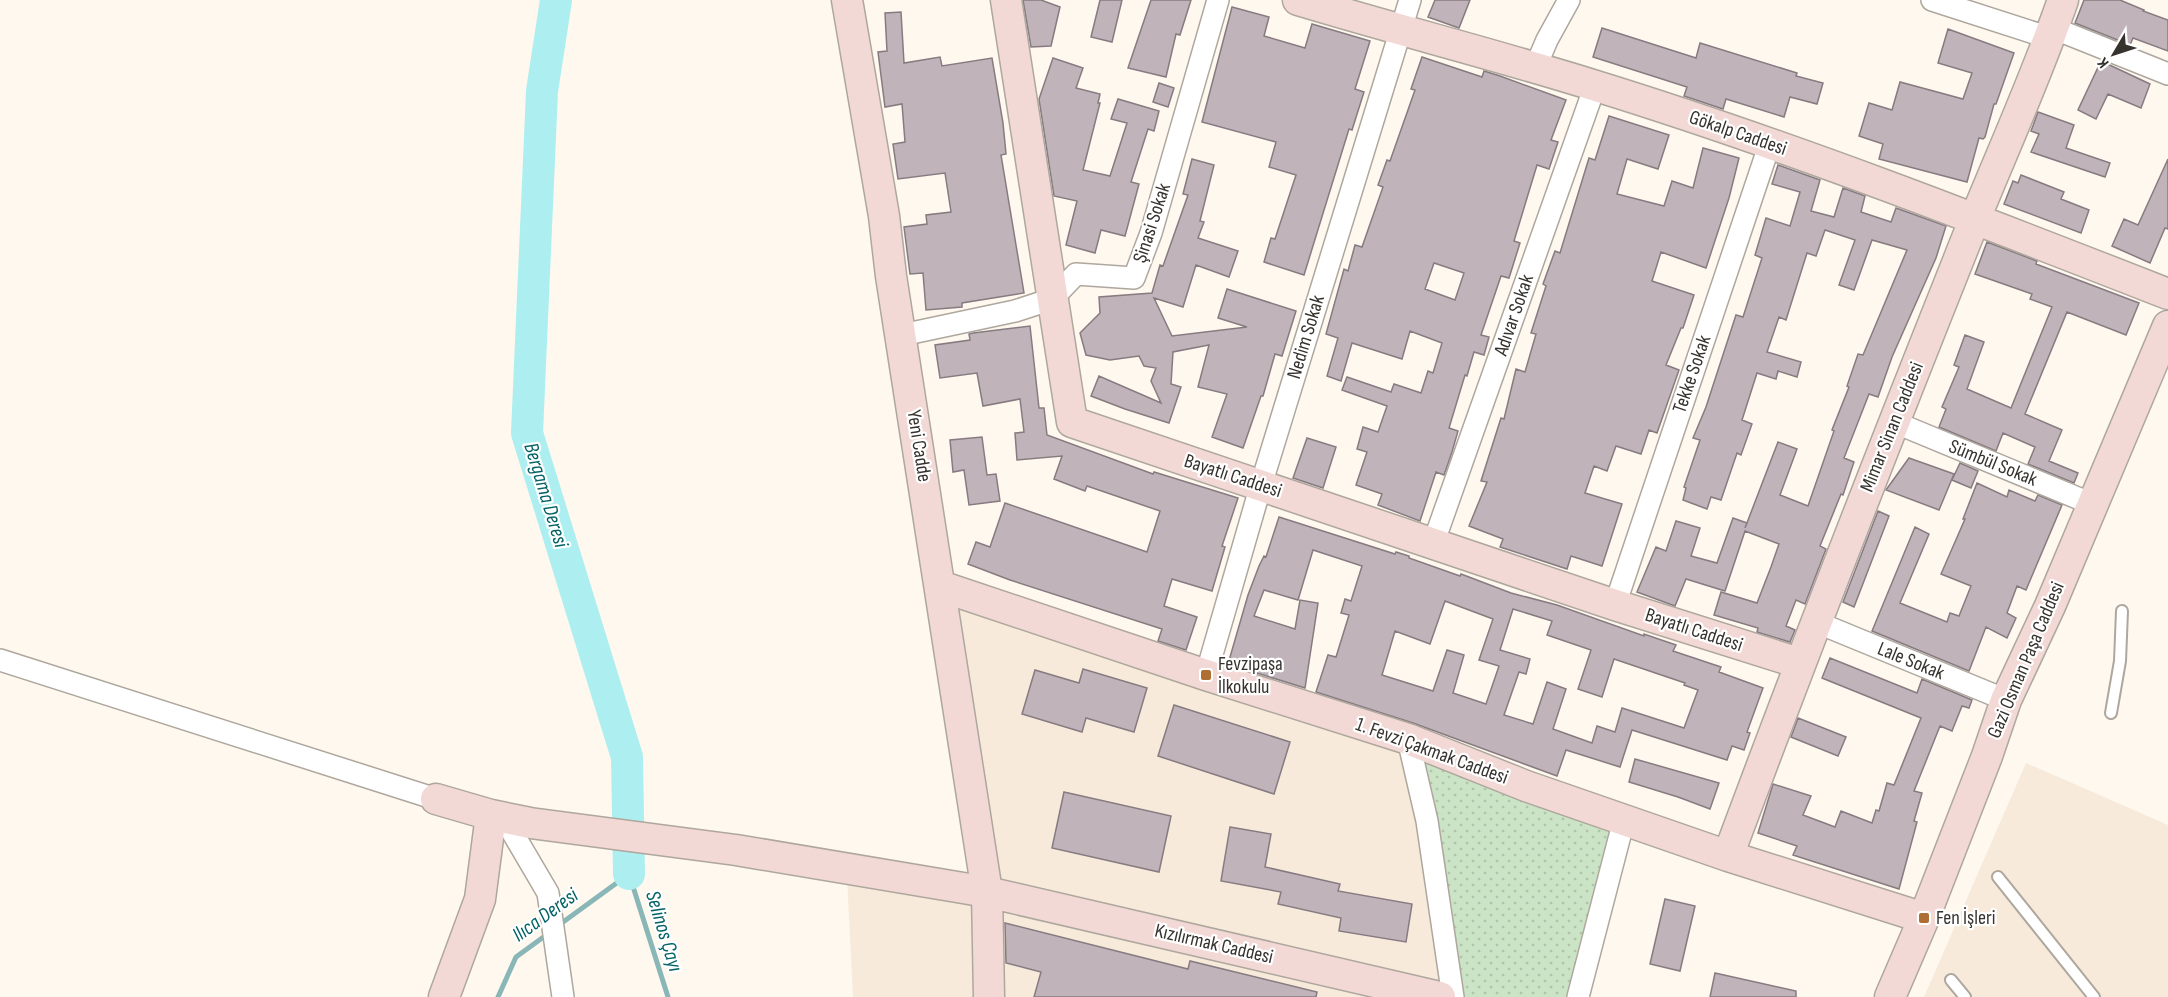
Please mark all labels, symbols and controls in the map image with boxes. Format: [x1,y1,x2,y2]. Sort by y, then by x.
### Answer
north arrow [2084,24,2144,84]
text: K [2094,53,2113,72]
street label: Gökalp Caddesi [1686,105,1790,161]
street label: Şinasi Sokak [1128,180,1176,266]
street label: Adıvar Sokak [1489,271,1539,360]
street label: Nedim Sokak [1282,292,1330,382]
street label: Tekke Sokak [1667,332,1717,416]
street label: Mimar Sinan Caddesi [1855,359,1929,495]
street label: Yeni Cadde [901,408,937,484]
street label: Sümbül Sokak [1945,434,2041,492]
water label: Bergama Deresi [518,440,574,552]
street label: Bayatlı Caddesi [1181,449,1285,503]
street label: Gazi Osman Paşa Caddesi [1982,578,2070,742]
street label: Bayatlı Caddesi [1642,603,1746,657]
street label: Lale Sokak [1874,637,1948,685]
place label: Fevzipaşa İlkokulu [1218,652,1283,699]
marker: Fevzipaşa İlkokulu [1199,668,1213,682]
street label: 1. Fevzi Çakmak Caddesi [1353,712,1511,790]
water label: Ilıca Deresi [507,882,584,947]
water label: Selinos Çayı [640,888,688,975]
place label: Fen İşleri [1936,906,1996,930]
marker: Fen İşleri [1917,911,1931,925]
street label: Kızılırmak Caddesi [1152,919,1276,969]

